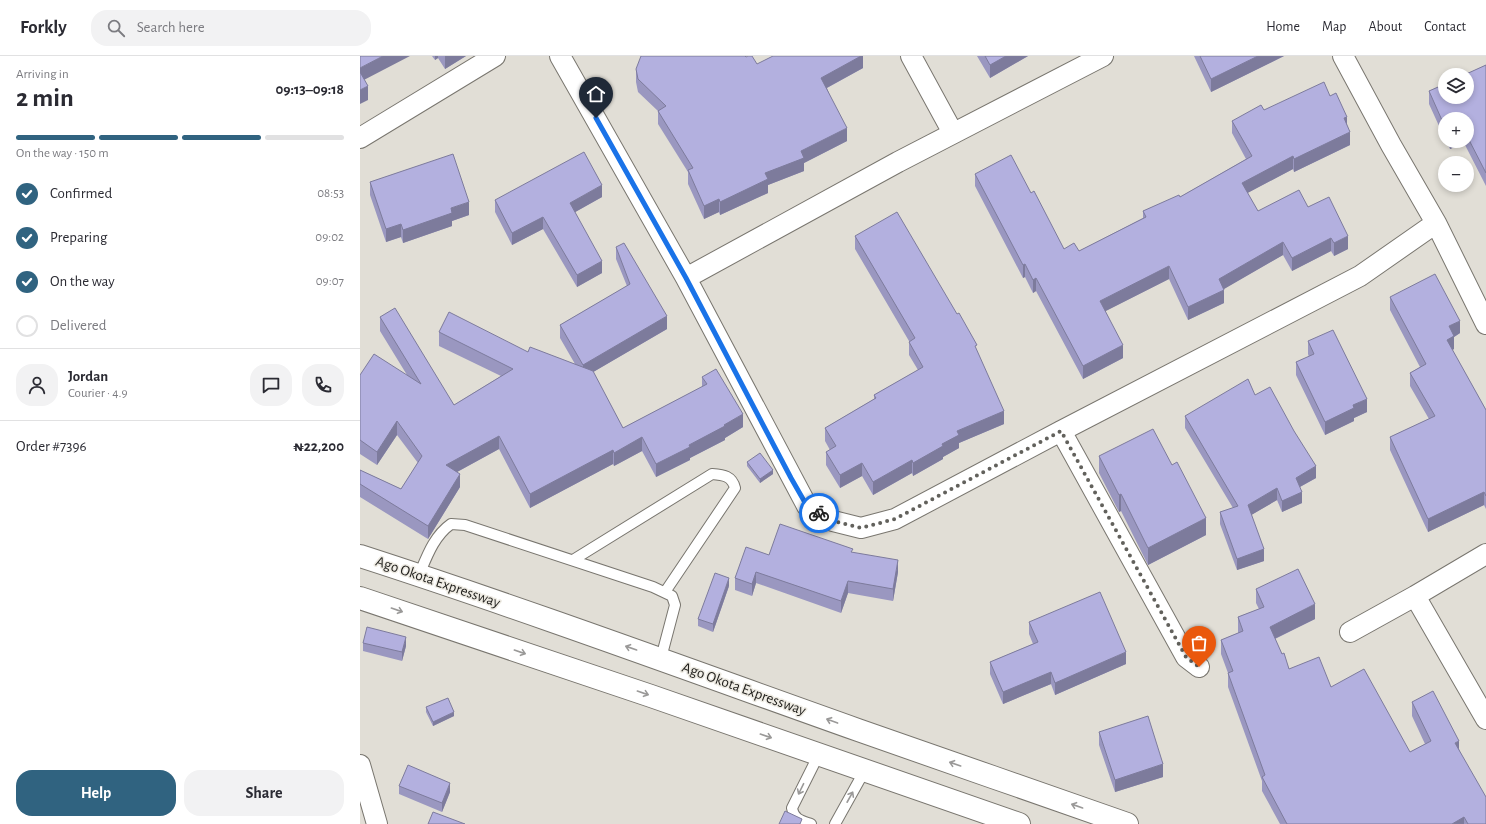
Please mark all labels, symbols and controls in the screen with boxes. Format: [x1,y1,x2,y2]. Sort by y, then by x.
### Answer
search box [91,10,371,46]
icon: search [105,17,127,39]
text: Forkly [20,18,67,37]
text: Search here [137,20,205,35]
text: Home [1266,20,1300,34]
text: Map [1322,20,1346,34]
text: About [1368,20,1402,34]
text: Contact [1424,20,1466,34]
text: Arriving in [16,68,69,81]
map controls [1438,68,1474,192]
button: layers [1438,68,1474,104]
pin [579,77,613,118]
text: 09:13–09:18 [275,82,344,97]
icon: home [585,83,607,105]
text: 2 min [16,85,74,111]
button: + [1438,112,1474,148]
text: On the way · 150 m [16,147,109,160]
button: − [1438,156,1474,192]
icon: check [16,183,38,205]
text: Confirmed [50,186,112,201]
text: 08:53 [317,187,344,200]
icon: check [16,227,38,249]
text: Preparing [50,230,107,245]
text: 09:02 [315,231,344,244]
icon: check [16,271,38,293]
text: On the way [50,274,115,289]
text: 09:07 [316,275,344,288]
text: Delivered [50,318,107,333]
button: person [16,364,58,406]
button: chat [250,364,292,406]
button: phone [302,364,344,406]
text: Jordan [68,369,108,384]
text: Courier · 4.9 [68,387,128,400]
text: Order #7396 [16,439,87,454]
text: ₦22,200 [293,439,344,454]
courier [799,493,839,533]
icon: bike [808,502,830,524]
street label: Ago Okota Expressway [374,554,503,611]
one-way arrow [390,607,403,614]
pin [1182,626,1216,667]
icon: bag [1188,632,1210,654]
one-way arrow [624,644,637,651]
one-way arrow [514,648,526,656]
street label: Ago Okota Expressway [680,660,808,719]
one-way arrow [637,690,650,697]
one-way arrow [827,716,839,724]
one-way arrow [760,732,772,740]
one-way arrow [949,759,961,767]
button: Help [16,770,176,816]
button: Share [184,770,344,816]
one-way arrow [797,783,805,795]
one-way arrow [846,791,854,803]
one-way arrow [1072,802,1084,810]

